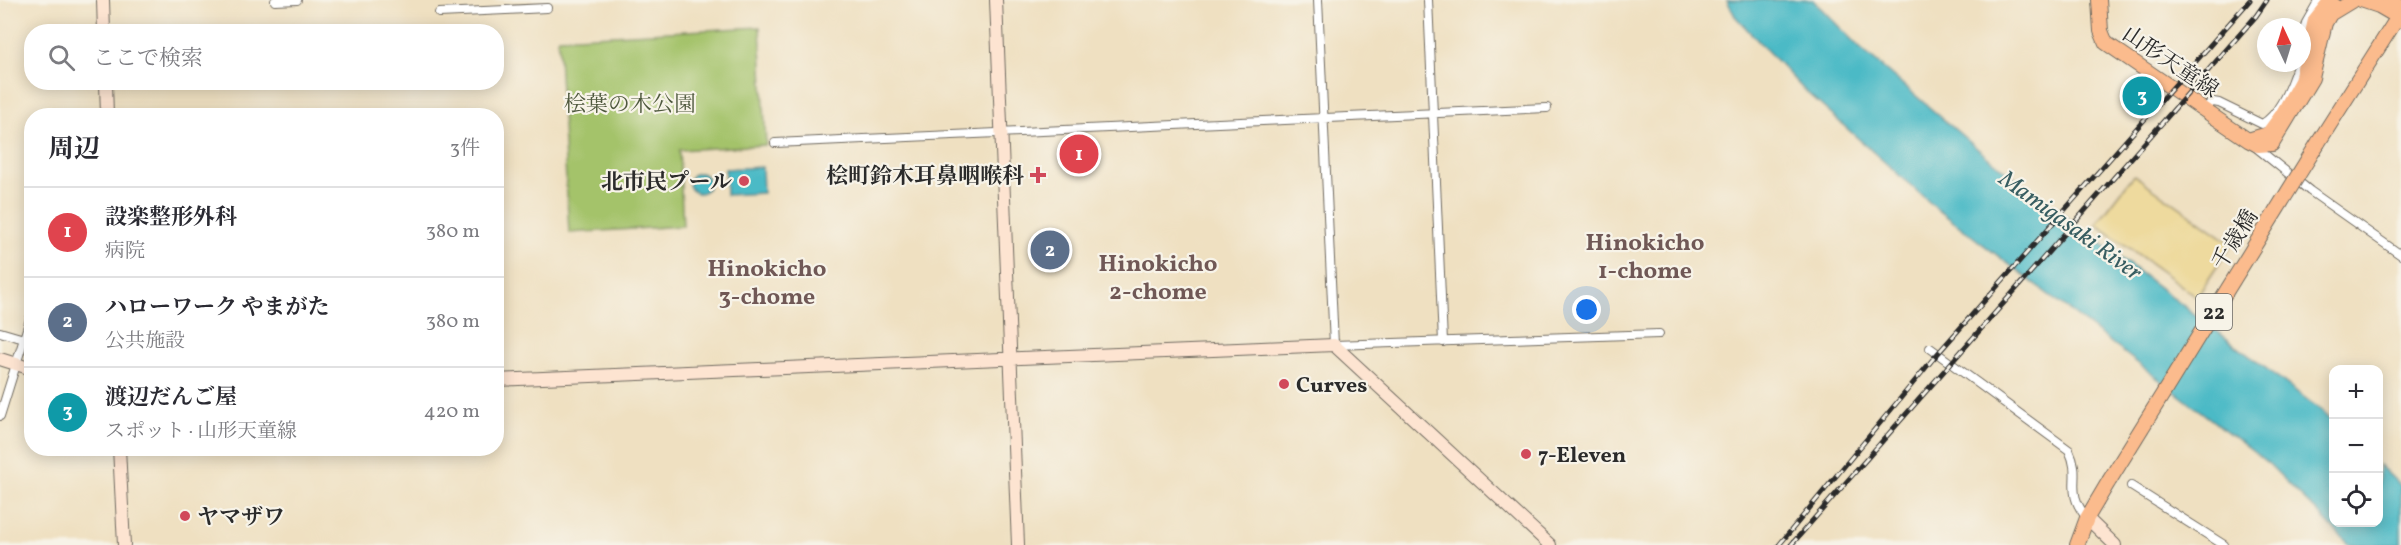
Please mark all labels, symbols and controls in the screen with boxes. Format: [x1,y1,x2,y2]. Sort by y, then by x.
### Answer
north arrow [2257,18,2311,72]
street label: 山形天童線 [2115,19,2224,107]
search box [24,24,504,90]
icon: search [45,41,78,74]
text: ここで検索 [93,44,203,75]
pin: 3 [2122,74,2162,118]
park label: 桧葉の木公園 [564,90,696,121]
text: 周辺 [48,132,100,168]
pin: 1 [1060,132,1098,176]
text: 3件 [450,135,480,163]
place label: 桧町鈴木耳鼻咽喉科 [826,162,1024,193]
water label: Mamigasaki River [1990,162,2149,291]
marker: 桧町鈴木耳鼻咽喉科 [1029,166,1047,184]
place label: 北市民プール [601,168,732,199]
marker: 北市民プール [737,174,751,188]
text: 設楽整形外科 [105,203,237,234]
street label: 千歳橋 [2205,204,2267,277]
text: 1 [63,218,72,246]
text: 380 m [426,218,480,246]
district label: Hinokicho 1-chome [1586,227,1704,289]
pin: 2 [1030,228,1070,272]
text: 病院 [105,238,145,266]
district label: Hinokicho 2-chome [1099,248,1217,310]
district label: Hinokicho 3-chome [708,253,826,315]
text: ハローワーク やまがた [105,293,329,324]
road number: 22 [2196,294,2232,330]
your location [1572,295,1601,324]
text: 2 [62,308,73,336]
text: 380 m [426,308,480,336]
text: 公共施設 [105,328,185,356]
map controls [2329,365,2383,527]
button: + [2329,365,2383,419]
place label: Curves [1296,371,1367,402]
marker: Curves [1277,377,1291,391]
text: 渡辺だんご屋 [105,383,237,414]
text: 3 [62,398,73,426]
text: 420 m [424,398,480,426]
text: スポット · 山形天童線 [105,418,297,446]
button: − [2329,419,2383,473]
place label: 7-Eleven [1538,441,1626,472]
marker: 7-Eleven [1519,447,1533,461]
button: locate [2329,473,2383,527]
place label: ヤマザワ [197,503,285,534]
marker: ヤマザワ [178,509,192,523]

